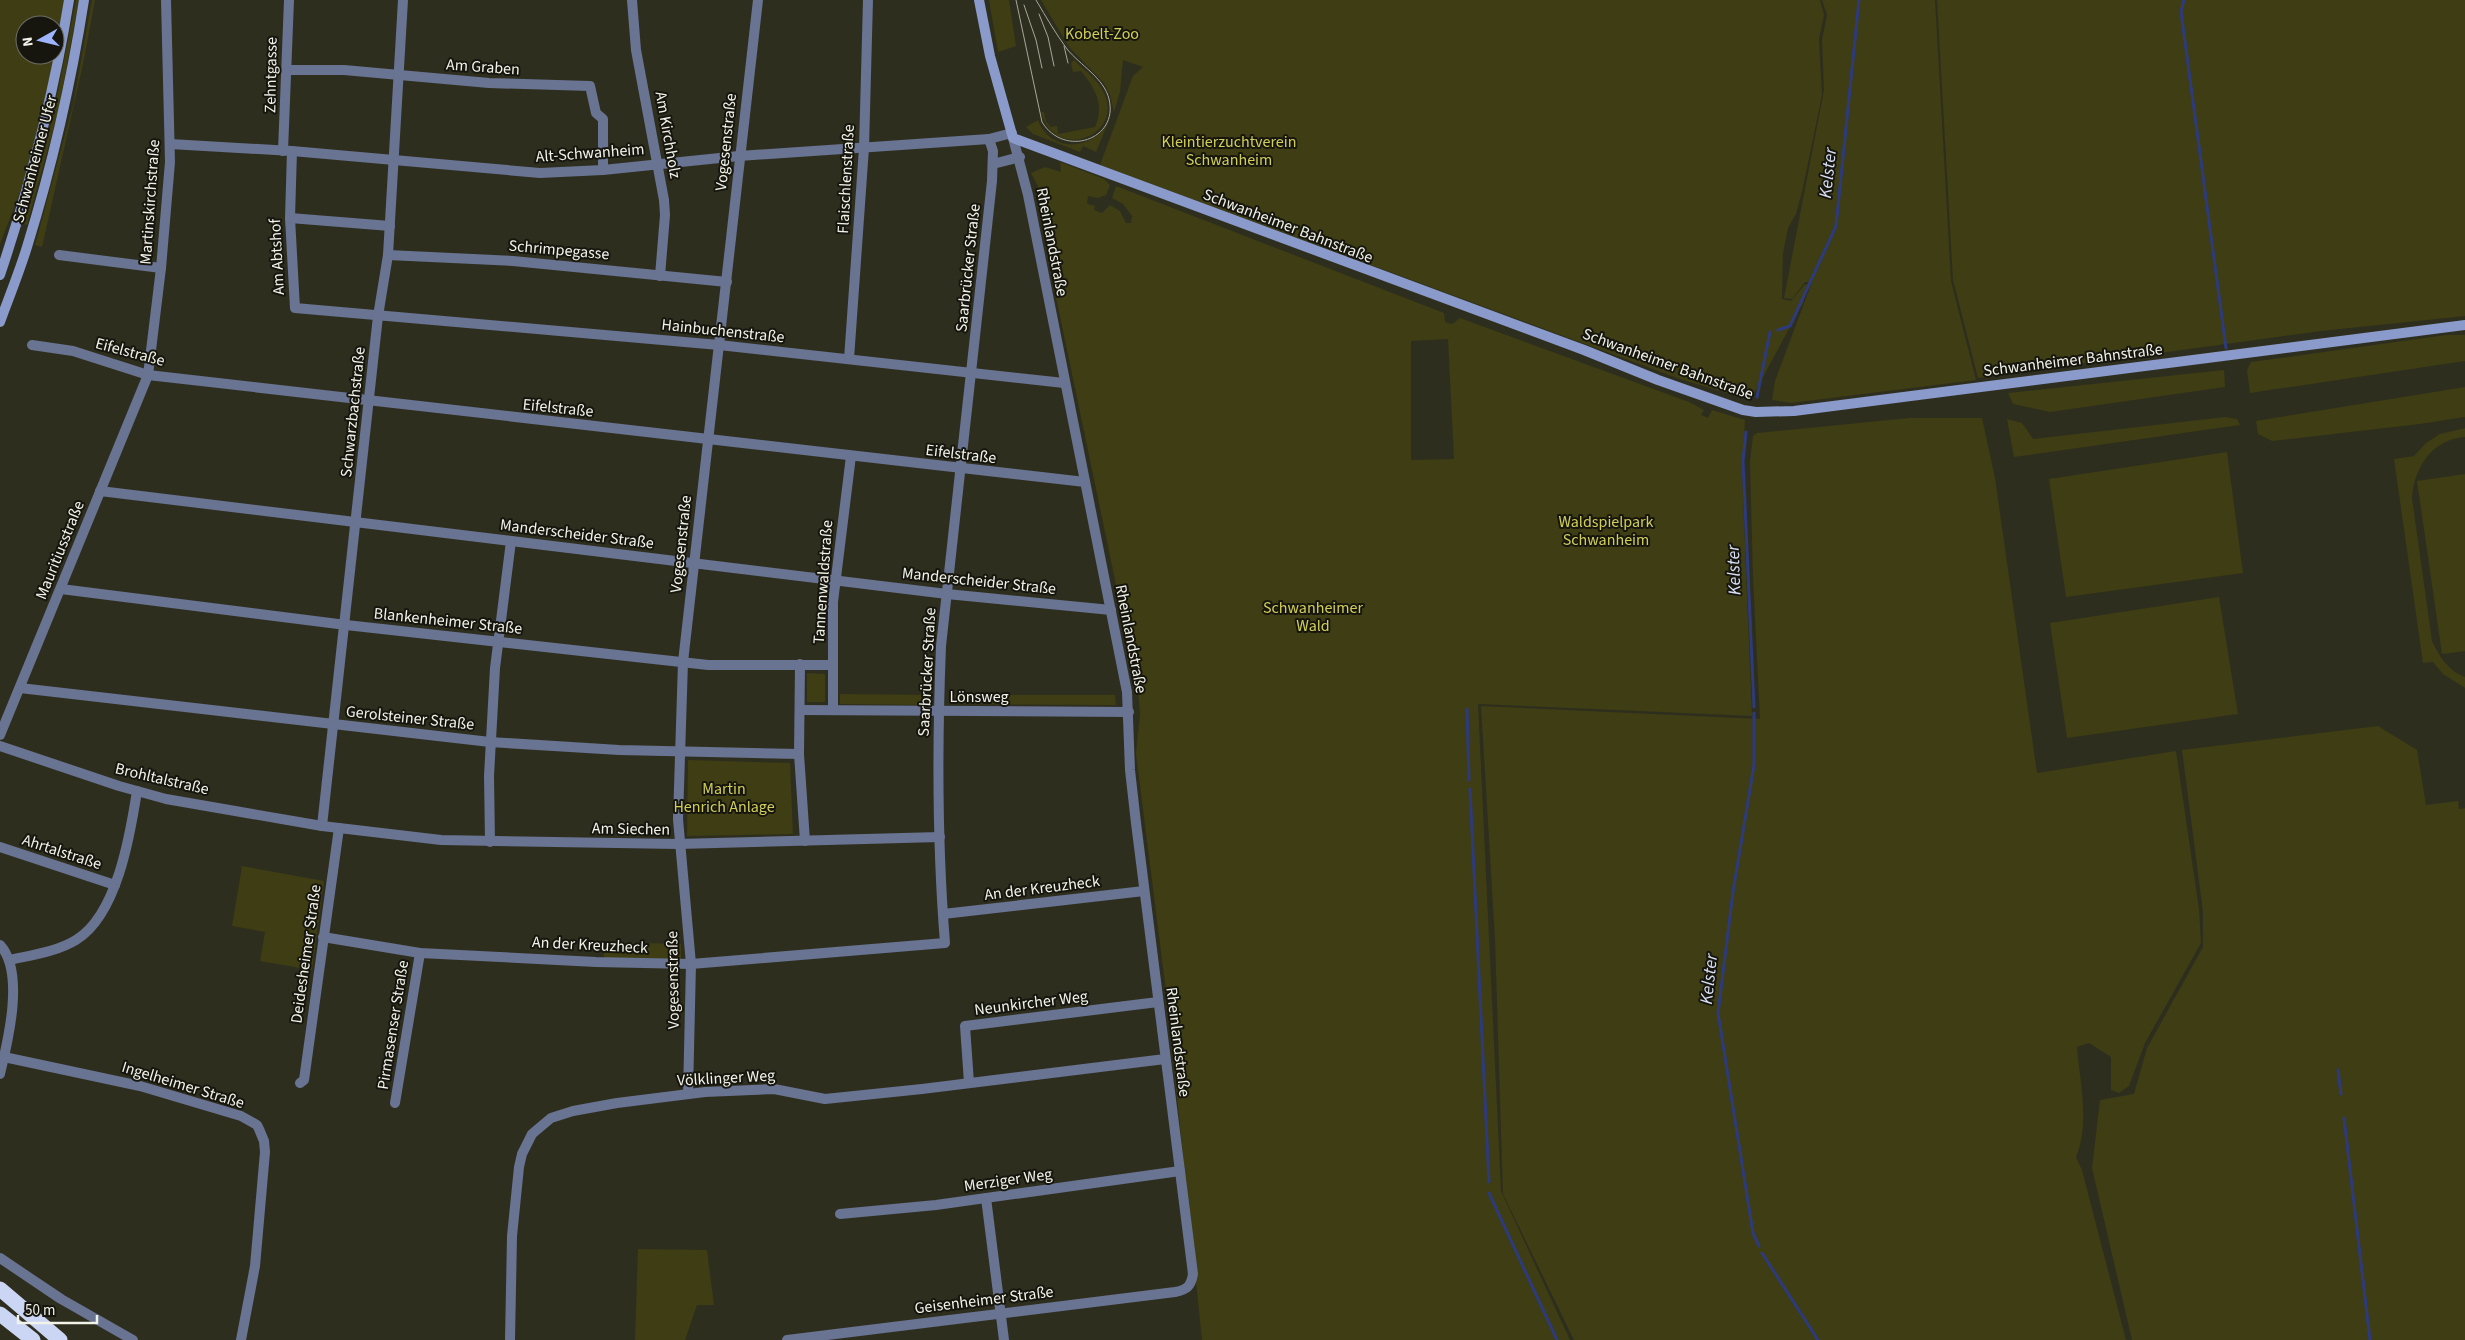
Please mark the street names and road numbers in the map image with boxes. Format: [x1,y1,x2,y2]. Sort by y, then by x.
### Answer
street label: Zehntgasse [259,37,283,113]
street label: Am Graben [445,53,521,81]
street label: Am Kirchholz [650,90,687,180]
street label: Schwanheimer Ufer [7,92,63,225]
street label: Vogesenstraße [710,92,742,192]
street label: Flaischlenstraße [832,124,860,234]
street label: Alt-Schwanheim [535,138,645,168]
street label: Martinskirchstraße [135,139,165,265]
street label: Schwanheimer Bahnstraße [1200,183,1376,269]
street label: Rheinlandstraße [1031,186,1073,298]
street label: Saarbrücker Straße [950,203,986,333]
street label: Am Abtshof [264,217,290,296]
street label: Schrimpegasse [508,235,610,265]
street label: Hainbuchenstraße [660,314,786,348]
street label: Schwanheimer Bahnstraße [1580,323,1757,405]
street label: Eifelstraße [93,332,167,372]
street label: Schwanheimer Bahnstraße [1982,338,2164,382]
street label: Schwarzbachstraße [335,346,371,478]
street label: Eifelstraße [522,393,595,423]
street label: Eifelstraße [924,439,998,469]
street label: Vogesenstraße [665,494,697,594]
street label: Mauritiusstraße [30,497,90,603]
street label: Manderscheider Straße [499,514,655,554]
street label: Tannenwaldstraße [808,519,838,645]
street label: Manderscheider Straße [901,562,1057,600]
street label: Rheinlandstraße [1110,583,1152,695]
street label: Blankenheimer Straße [373,602,523,640]
street label: Saarbrücker Straße [913,607,941,737]
street label: Lönsweg [950,686,1009,708]
street label: Gerolsteiner Straße [345,700,475,736]
street label: Brohltalstraße [113,758,211,800]
street label: Am Siechen [592,817,670,841]
street label: Ahrtalstraße [19,829,105,875]
street label: An der Kreuzheck [983,870,1101,906]
street label: Deidesheimer Straße [285,883,327,1025]
street label: An der Kreuzheck [531,931,649,959]
street label: Vogesenstraße [661,931,685,1029]
street label: Pirmasenser Straße [372,959,414,1091]
street label: Neunkircher Weg [973,985,1089,1021]
street label: Rheinlandstraße [1160,986,1196,1098]
street label: Ingelheimer Straße [119,1056,247,1114]
street label: Völklinger Weg [676,1064,776,1092]
street label: Merziger Weg [963,1163,1053,1197]
street label: Geisenheimer Straße [913,1281,1055,1319]

